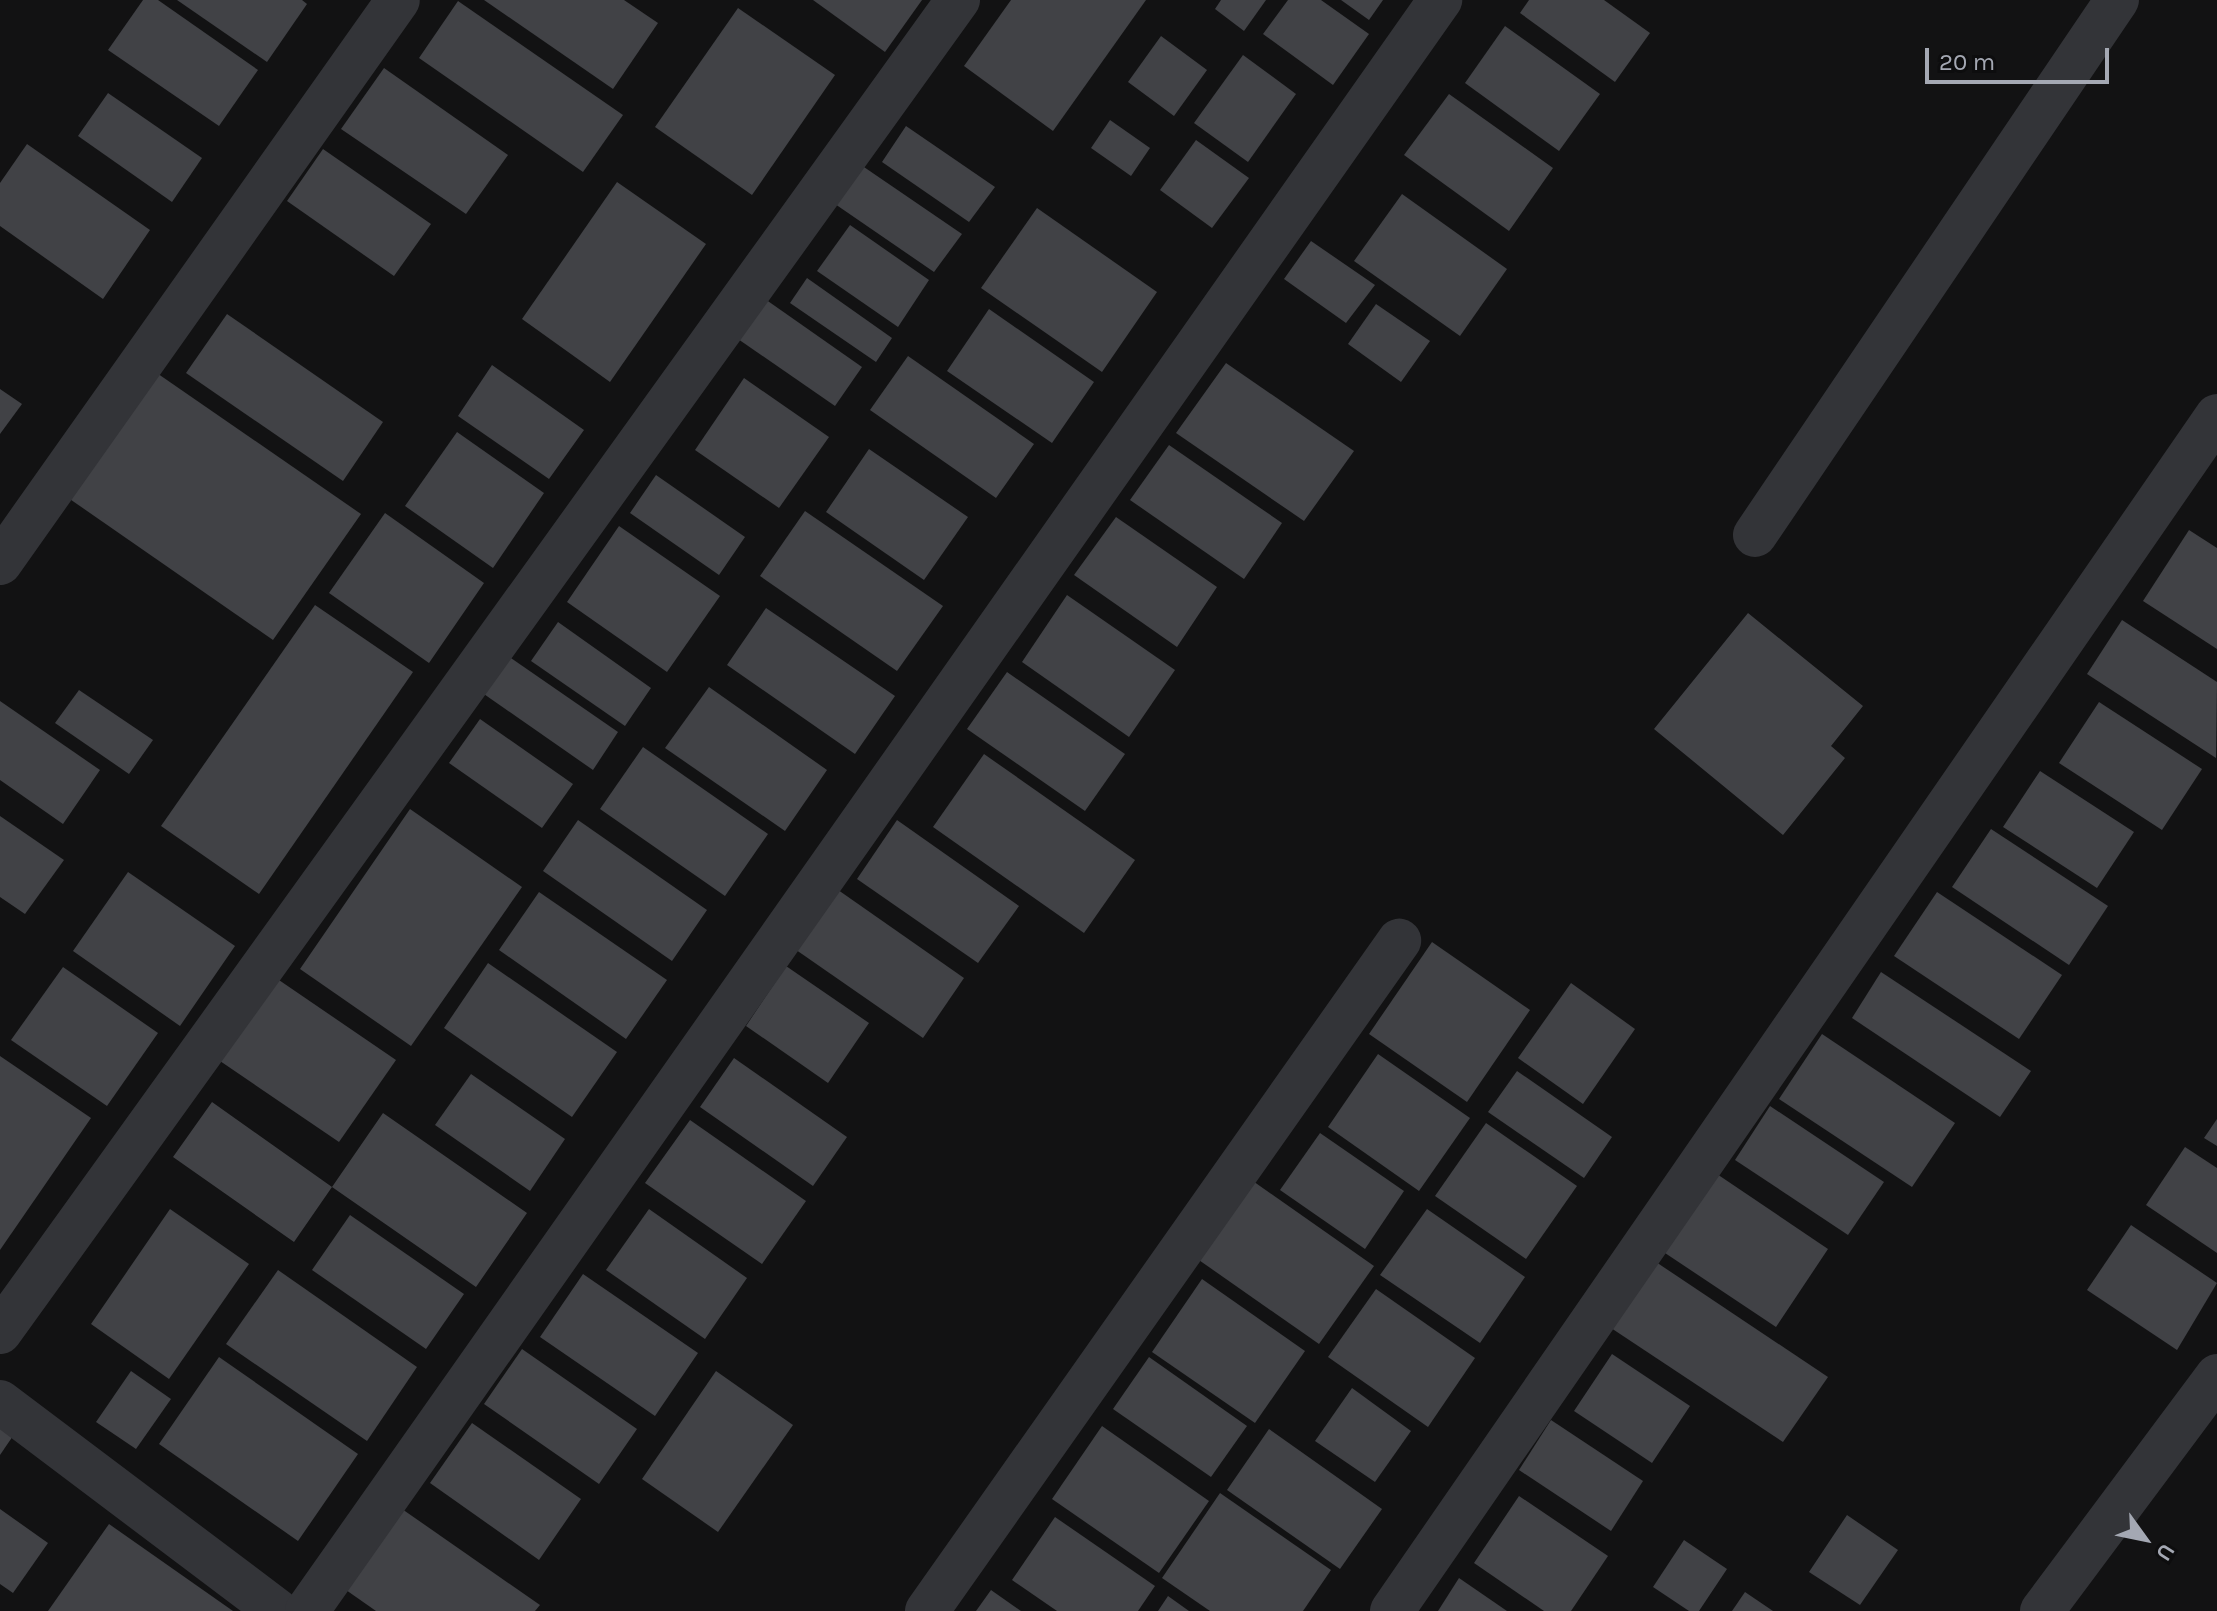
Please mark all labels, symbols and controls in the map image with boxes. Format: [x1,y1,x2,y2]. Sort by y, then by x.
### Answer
scale bar [1929,32,2113,82]
text: 20 m [1939,48,1995,76]
north arrow [2105,1499,2185,1579]
text: U [2150,1539,2180,1566]

